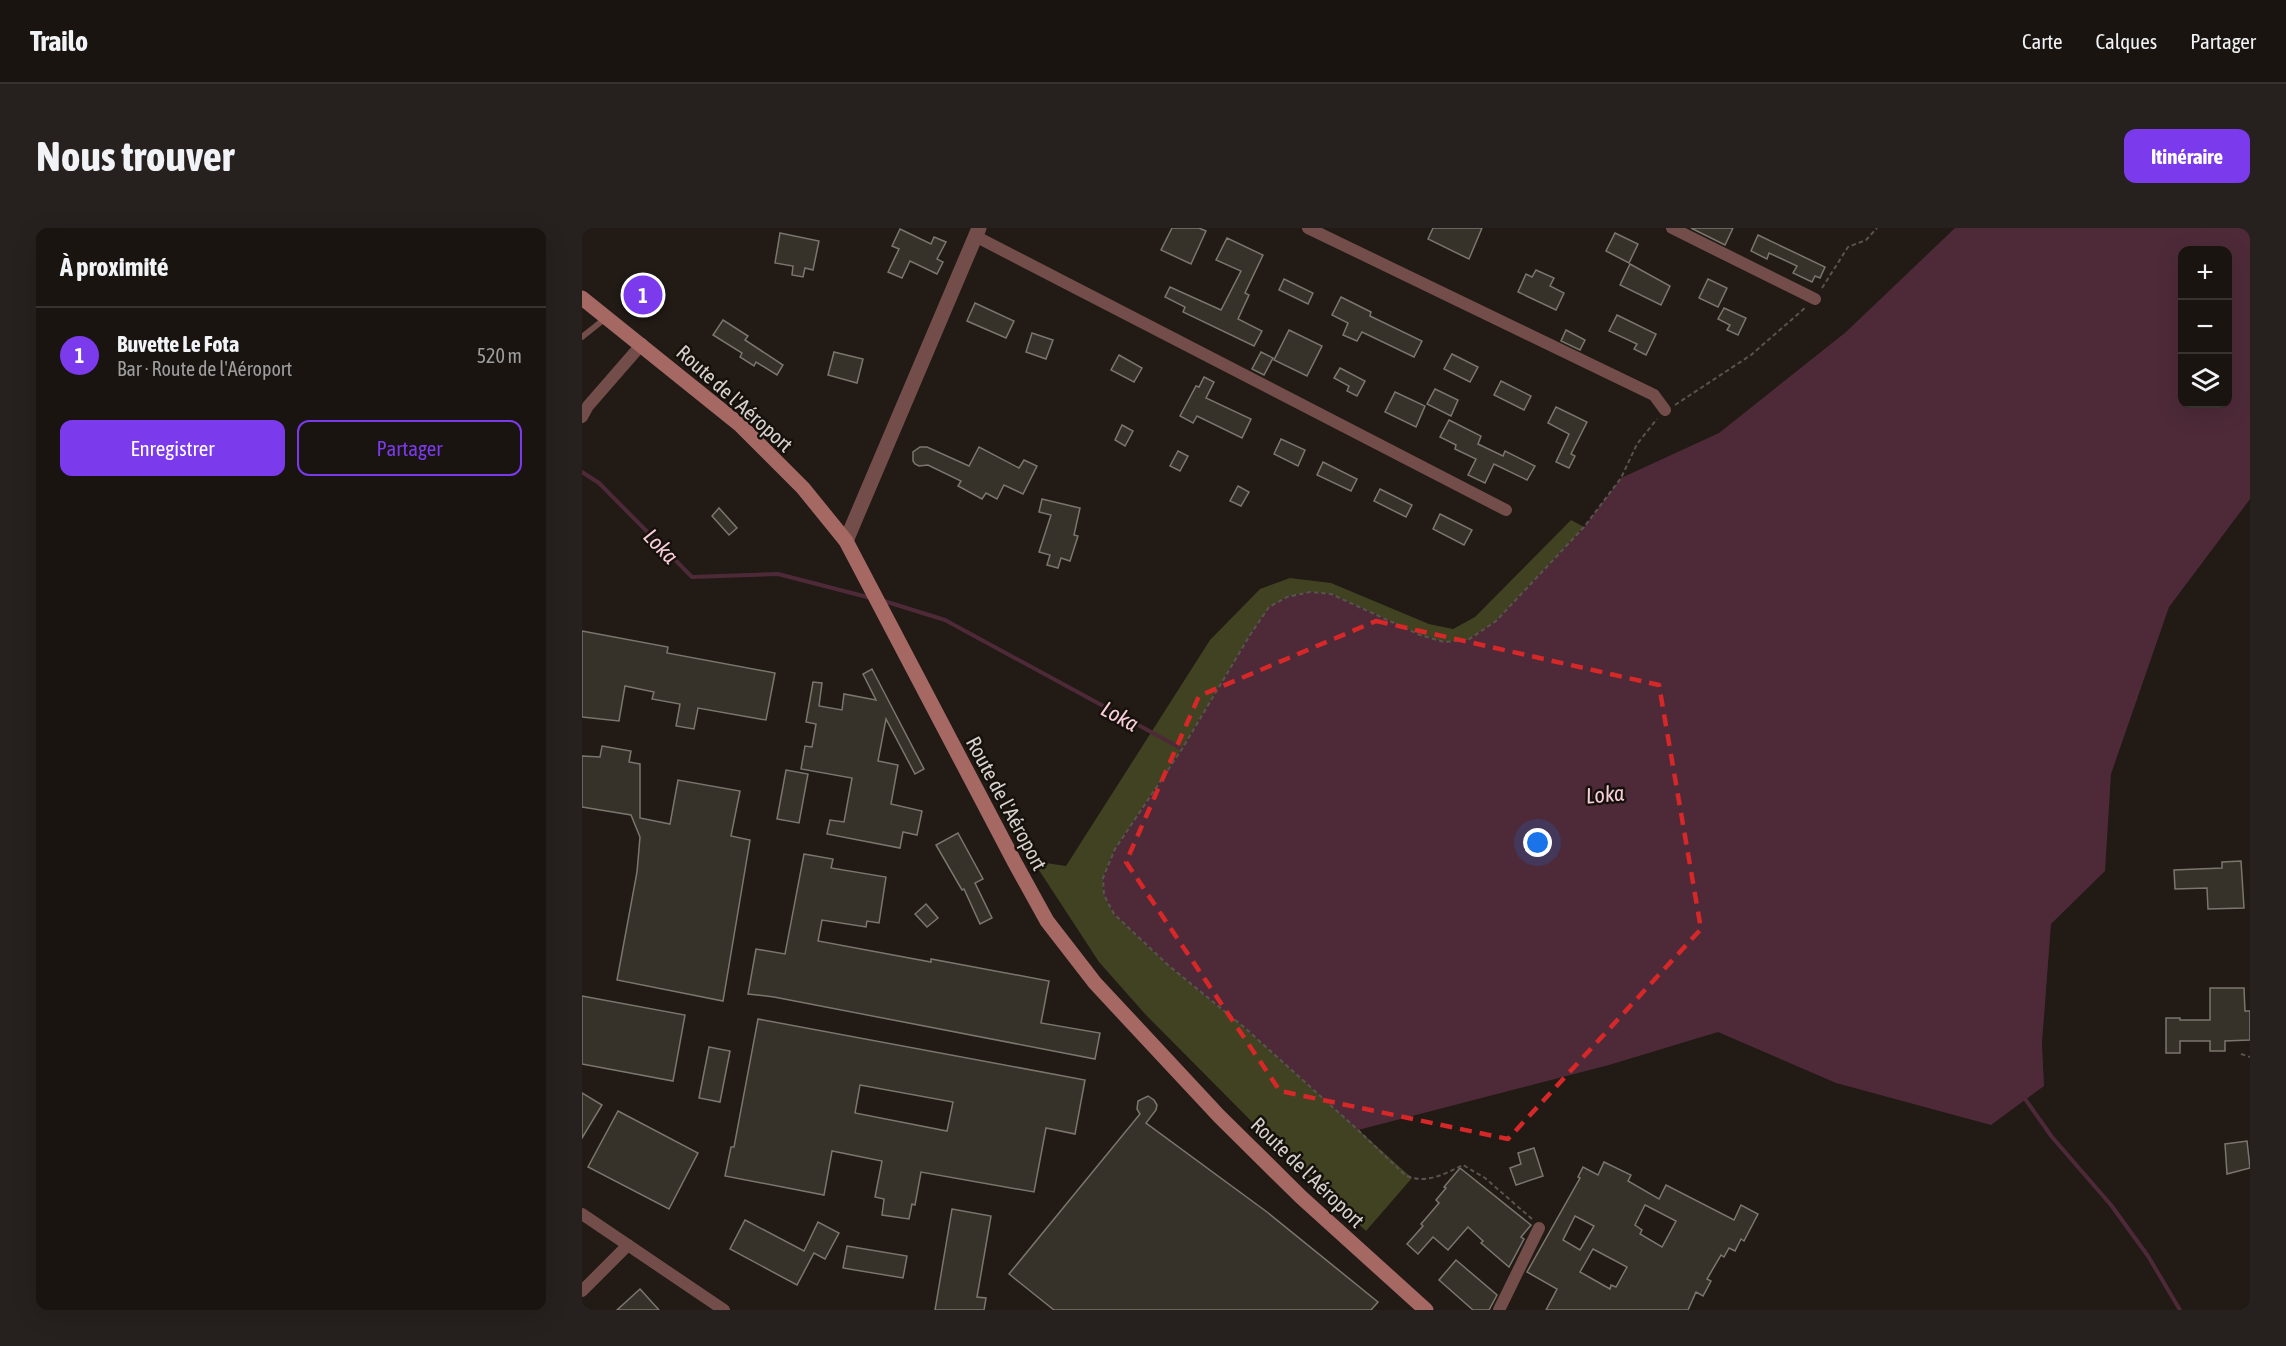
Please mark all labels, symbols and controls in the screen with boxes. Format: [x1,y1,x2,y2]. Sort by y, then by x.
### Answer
text: Trailo [30,25,88,57]
text: Carte [2022,29,2063,53]
text: Calques [2096,29,2157,53]
text: Partager [2190,29,2256,53]
button: Itinéraire [2124,129,2250,183]
text: Nous trouver [36,132,234,180]
map controls [2178,246,2232,408]
button: + [2178,246,2232,300]
text: À proximité [60,252,168,282]
pin: 1 [624,272,662,318]
button: − [2178,300,2232,354]
text: Buvette Le Fota [117,331,239,357]
street label: Route de l'Aéroport [672,340,798,456]
text: 1 [75,344,84,367]
text: 520 m [477,344,522,367]
button: layers [2178,354,2232,408]
text: Bar · Route de l'Aéroport [117,357,292,380]
button: Enregistrer [60,420,285,476]
button: Partager [297,420,522,476]
water label: Loka [638,523,684,569]
water label: Loka [1097,695,1143,737]
street label: Route de l'Aéroport [962,732,1052,874]
water label: Loka [1585,779,1625,809]
your location [1523,828,1552,857]
street label: Route de l'Aéroport [1246,1112,1370,1232]

